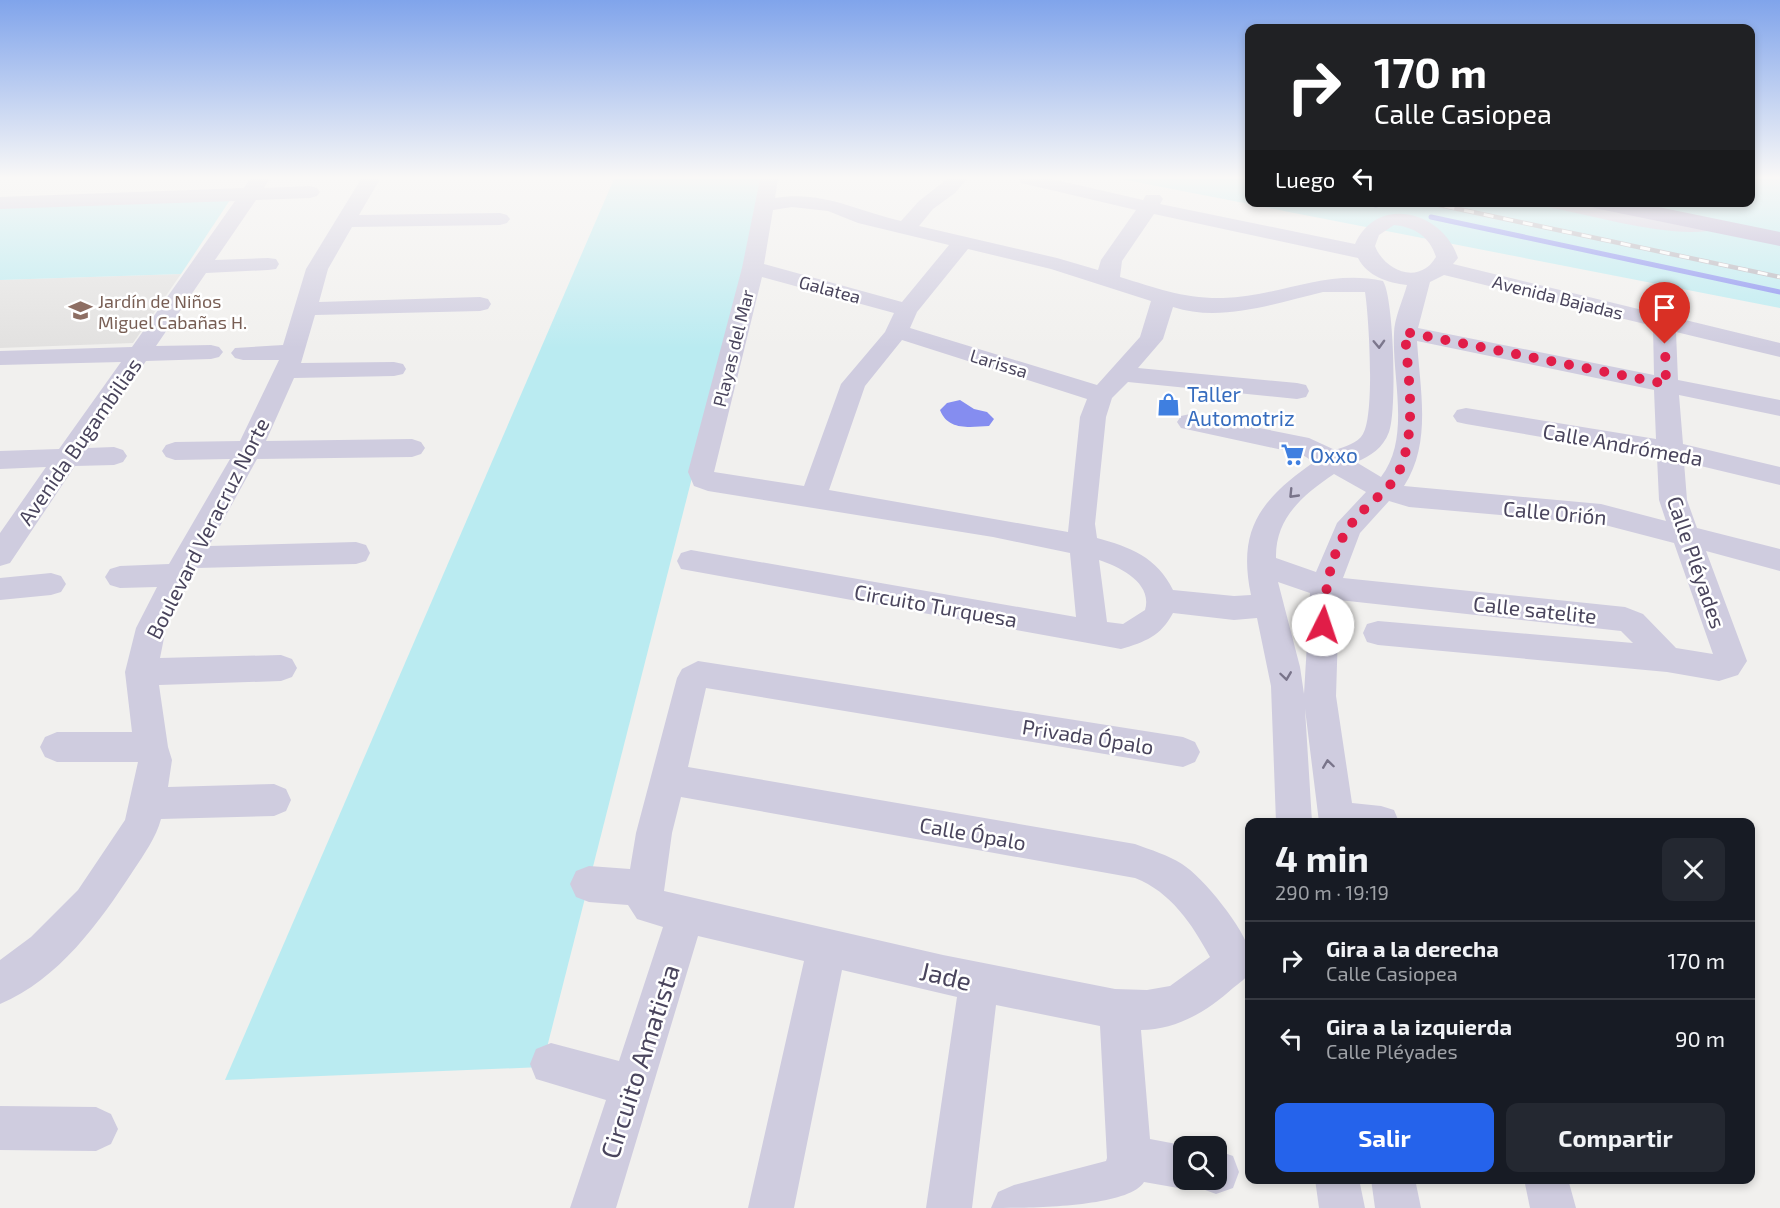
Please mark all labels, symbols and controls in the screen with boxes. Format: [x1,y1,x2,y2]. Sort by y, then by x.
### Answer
text: 170 m [1374,46,1487,96]
icon: right [1275,48,1353,126]
text: Calle Casiopea [1374,97,1552,129]
icon: left [1347,162,1380,195]
text: Luego [1275,166,1335,192]
street label: Galatea [797,270,863,308]
street label: Avenida Bajadas [1490,270,1626,324]
pin [1639,282,1690,344]
street label: Playas del Mar [708,287,758,409]
place label: Jardín de Niños Miguel Cabañas H. [98,290,247,333]
icon: arrive [1648,291,1681,324]
school or university icon: Jardín de Niños Miguel Cabañas H. [67,298,93,324]
one-way arrow [1372,339,1385,348]
street label: Larissa [968,344,1030,382]
street label: Avenida Bugambilias [12,353,146,529]
place label: Taller Automotriz [1187,381,1295,430]
shop icon: Taller Automotriz [1156,392,1182,418]
street label: Boulevard Veracruz Norte [140,413,274,643]
street label: Calle Andrómeda [1541,418,1705,470]
supermarket icon: Oxxo [1279,441,1305,467]
place label: Oxxo [1310,442,1358,467]
one-way arrow [1289,487,1300,498]
street label: Calle Pléyades [1663,493,1731,631]
street label: Calle Orión [1502,495,1608,529]
street label: Circuito Turquesa [853,578,1019,632]
street label: Calle satelite [1472,590,1598,628]
position arrow [1291,593,1355,657]
one-way arrow [1279,671,1292,680]
street label: Privada Ópalo [1020,713,1156,759]
one-way arrow [1323,759,1335,769]
street label: Calle Ópalo [918,811,1028,855]
text: 4 min [1275,836,1369,879]
button: close [1662,838,1725,901]
text: 290 m · 19:19 [1275,880,1389,904]
text: Gira a la derecha [1326,935,1499,961]
icon: right [1275,944,1308,977]
text: 170 m [1668,947,1725,973]
street label: Jade [917,954,975,996]
street label: Circuito Amatista [593,960,685,1162]
text: Calle Casiopea [1326,961,1458,985]
text: Gira a la izquierda [1326,1013,1512,1039]
icon: left [1275,1022,1308,1055]
text: 90 m [1675,1025,1725,1051]
text: Calle Pléyades [1326,1039,1458,1063]
button: Salir [1275,1103,1494,1172]
button: Compartir [1506,1103,1725,1172]
map controls [1173,1136,1227,1190]
button: search [1173,1136,1227,1190]

